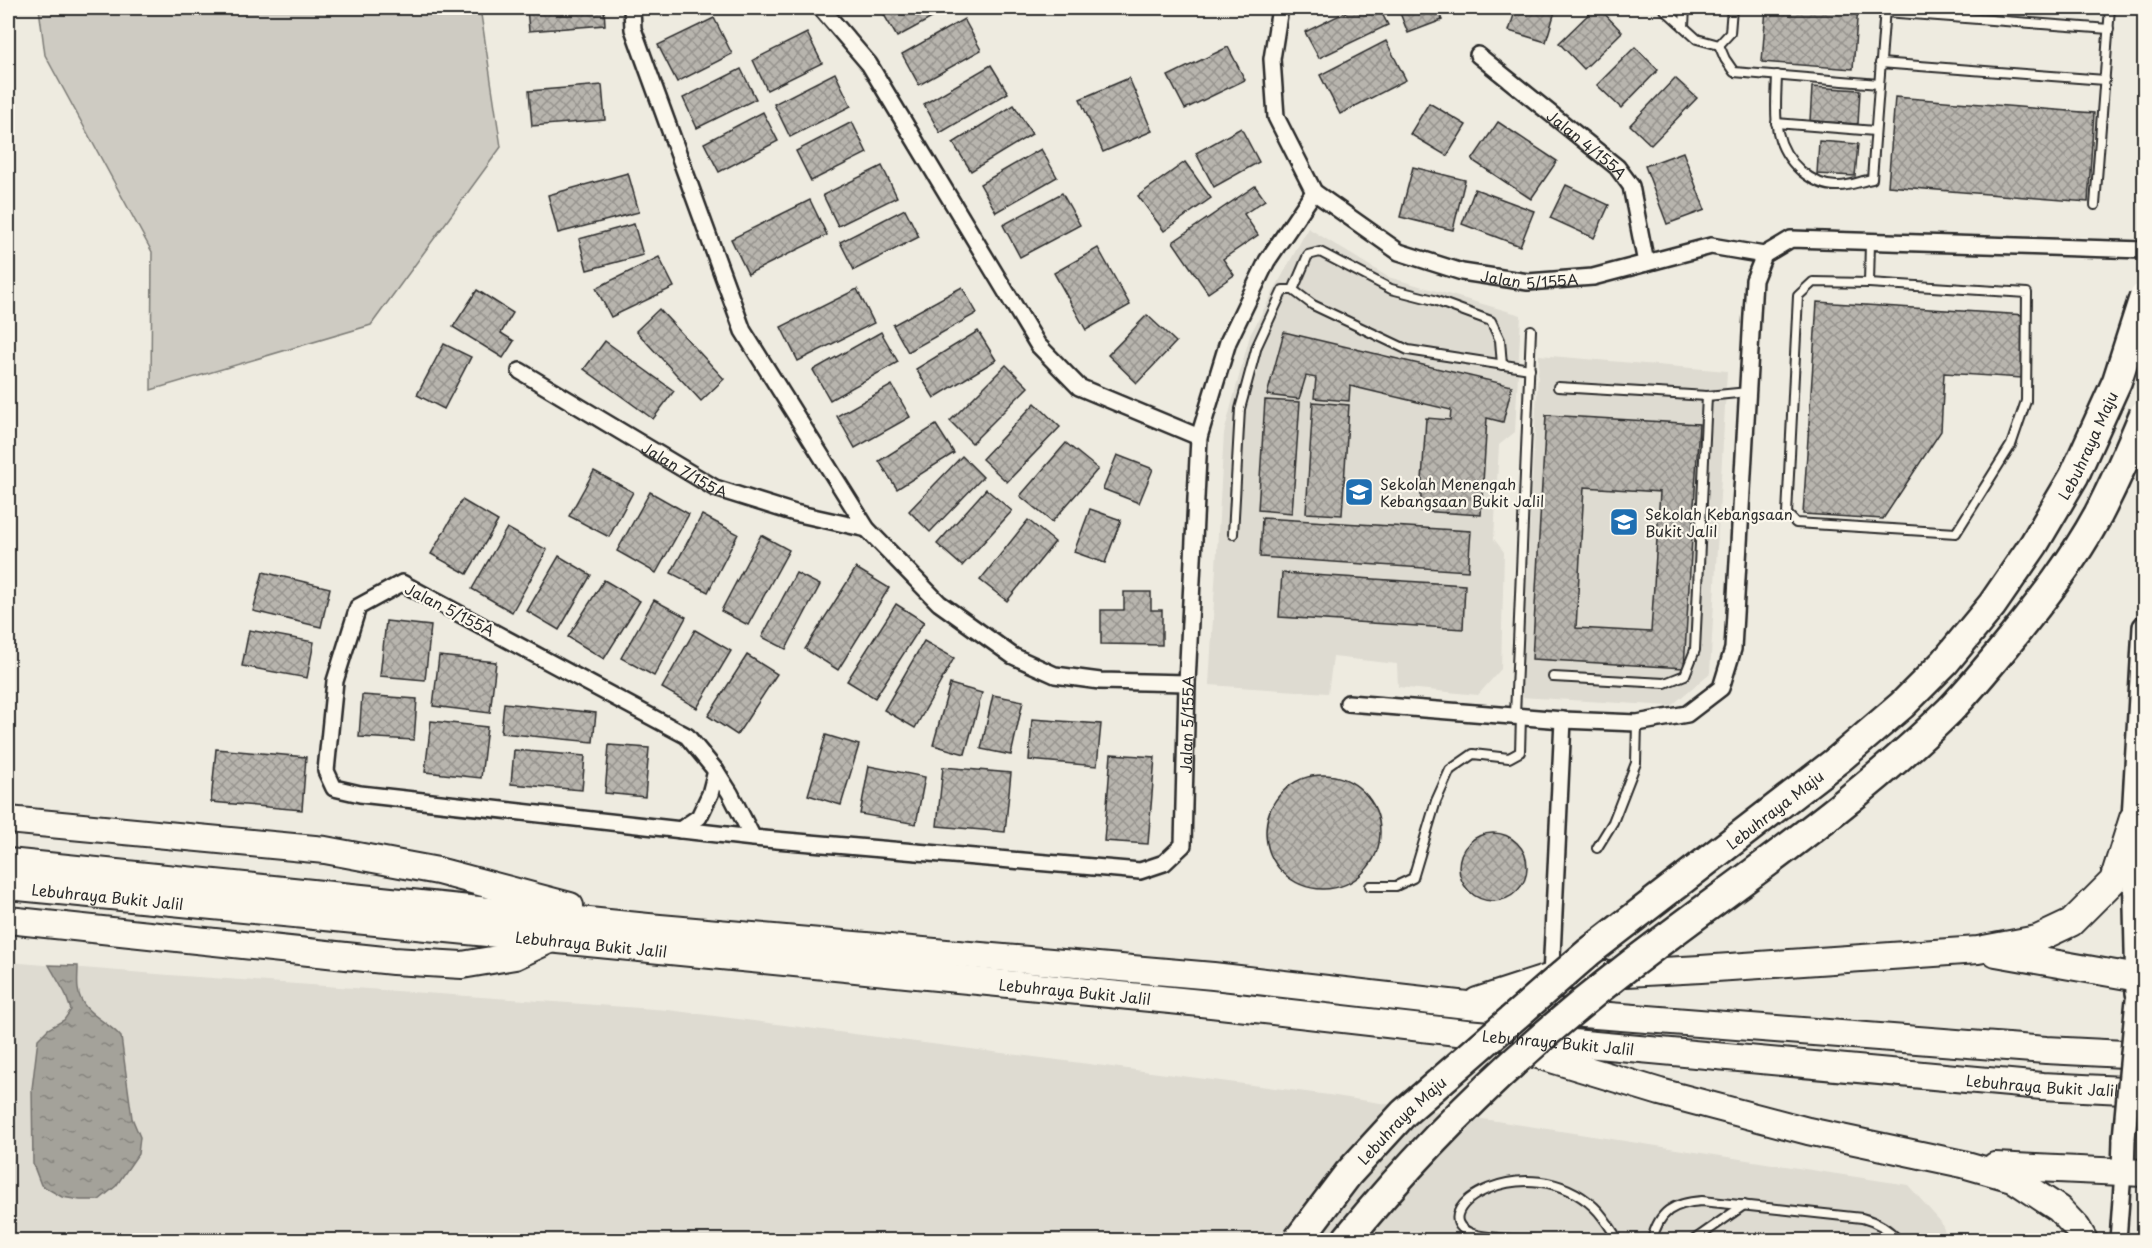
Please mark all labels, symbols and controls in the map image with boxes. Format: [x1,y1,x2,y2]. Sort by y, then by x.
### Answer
street label: Jalan 4/155A [1542,104,1633,183]
street label: Jalan 5/155A [1479,263,1579,294]
street label: Lebuhraya Maju [2051,387,2123,503]
street label: Jalan 7/155A [638,435,730,503]
place label: Sekolah Menengah Kebangsaan Bukit Jalil [1380,472,1544,512]
school or university icon: Sekolah Menengah Kebangsaan Bukit Jalil [1343,476,1375,508]
place label: Sekolah Kebangsaan Bukit Jalil [1645,502,1793,542]
school or university icon: Sekolah Kebangsaan Bukit Jalil [1608,506,1640,538]
street label: Jalan 5/155A [401,577,499,641]
street label: Jalan 5/155A [1173,675,1199,774]
street label: Lebuhraya Maju [1721,764,1828,854]
street label: Lebuhraya Bukit Jalil [31,877,185,915]
street label: Lebuhraya Bukit Jalil [514,924,668,962]
street label: Lebuhraya Bukit Jalil [998,972,1152,1010]
street label: Lebuhraya Bukit Jalil [1481,1023,1635,1060]
street label: Lebuhraya Bukit Jalil [1965,1068,2119,1101]
street label: Lebuhraya Maju [1351,1070,1451,1169]

